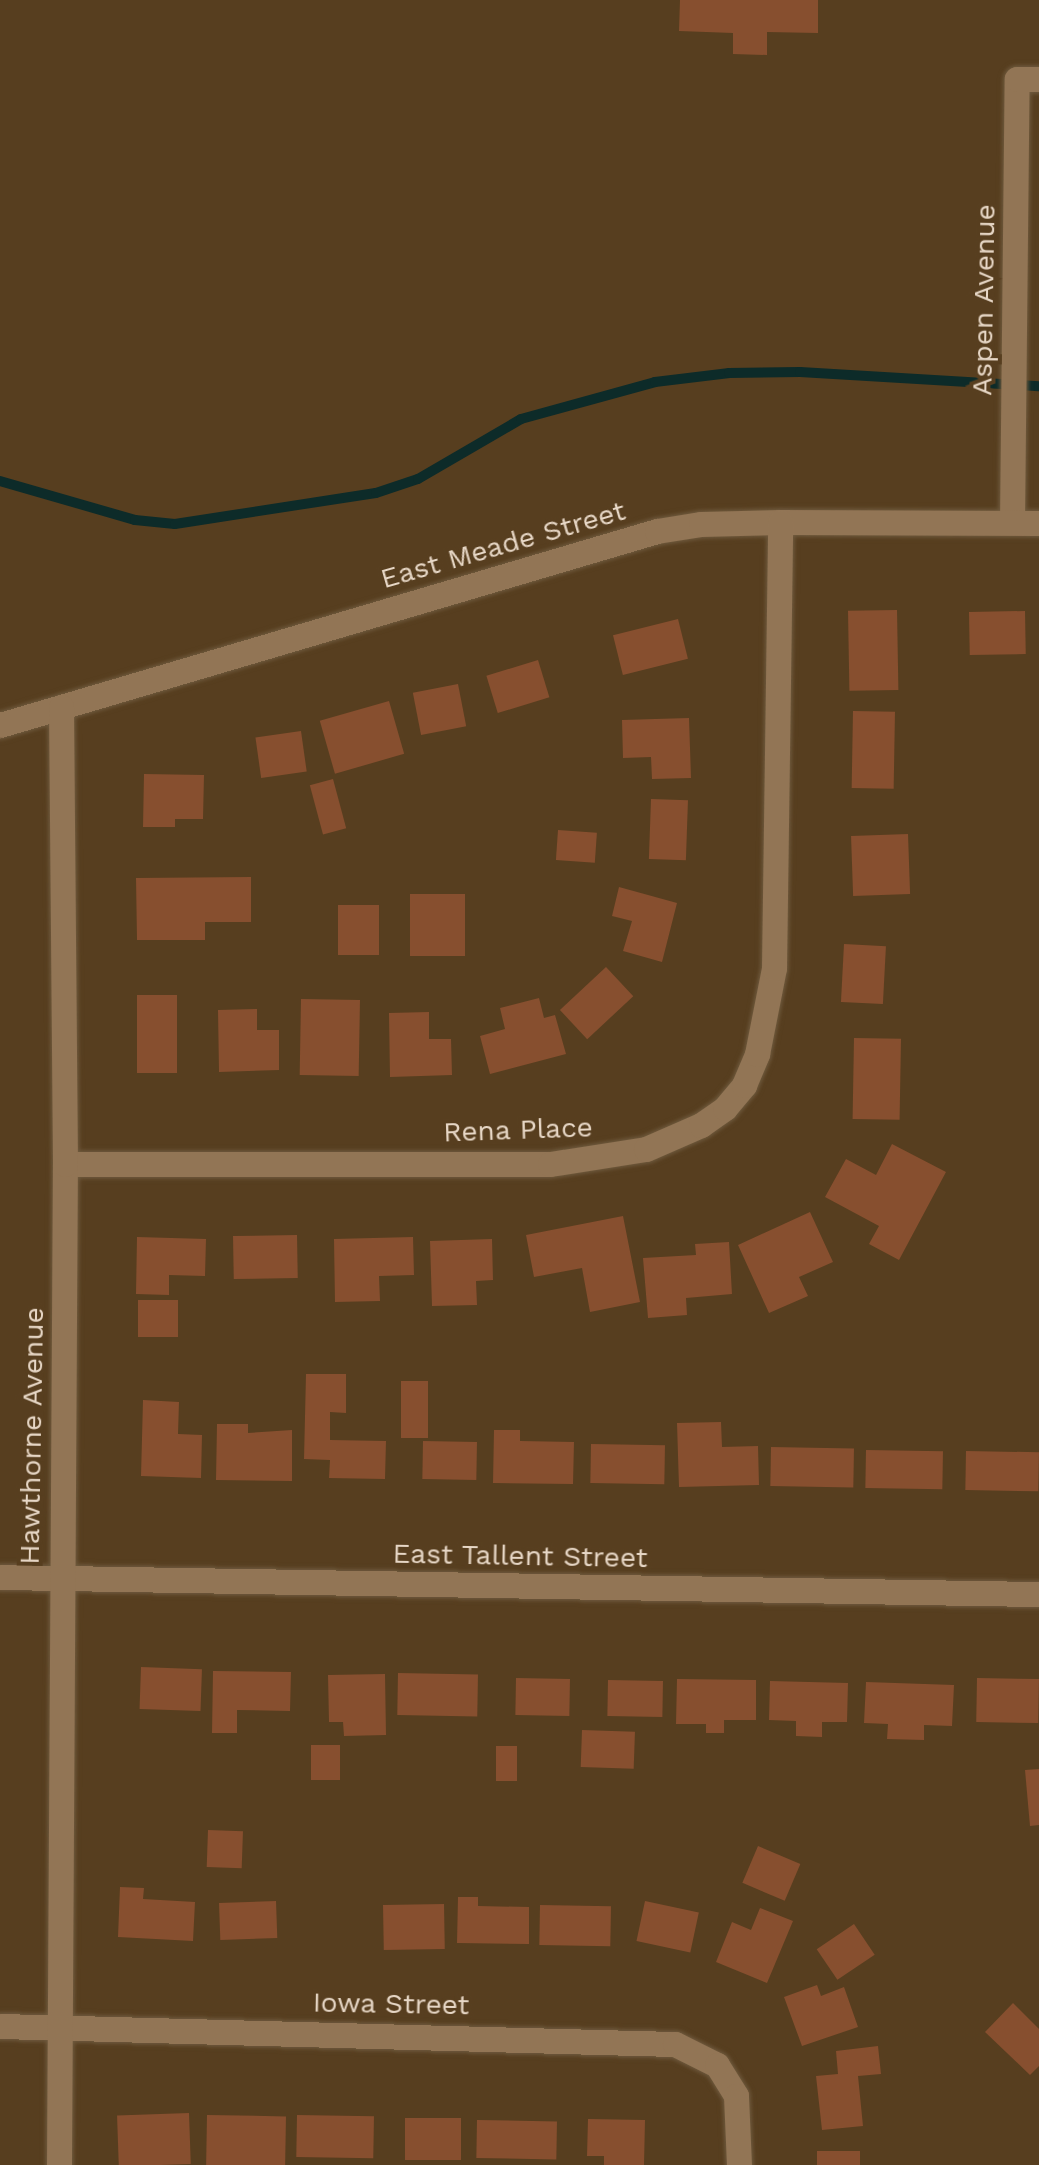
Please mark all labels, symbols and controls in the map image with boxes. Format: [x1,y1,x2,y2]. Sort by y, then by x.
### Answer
street label: Aspen Avenue [966,203,1002,397]
street label: East Meade Street [377,494,629,596]
street label: Rena Place [442,1111,594,1149]
street label: Hawthorne Avenue [13,1306,51,1566]
street label: East Tallent Street [392,1537,648,1575]
street label: Iowa Street [312,1986,470,2022]

